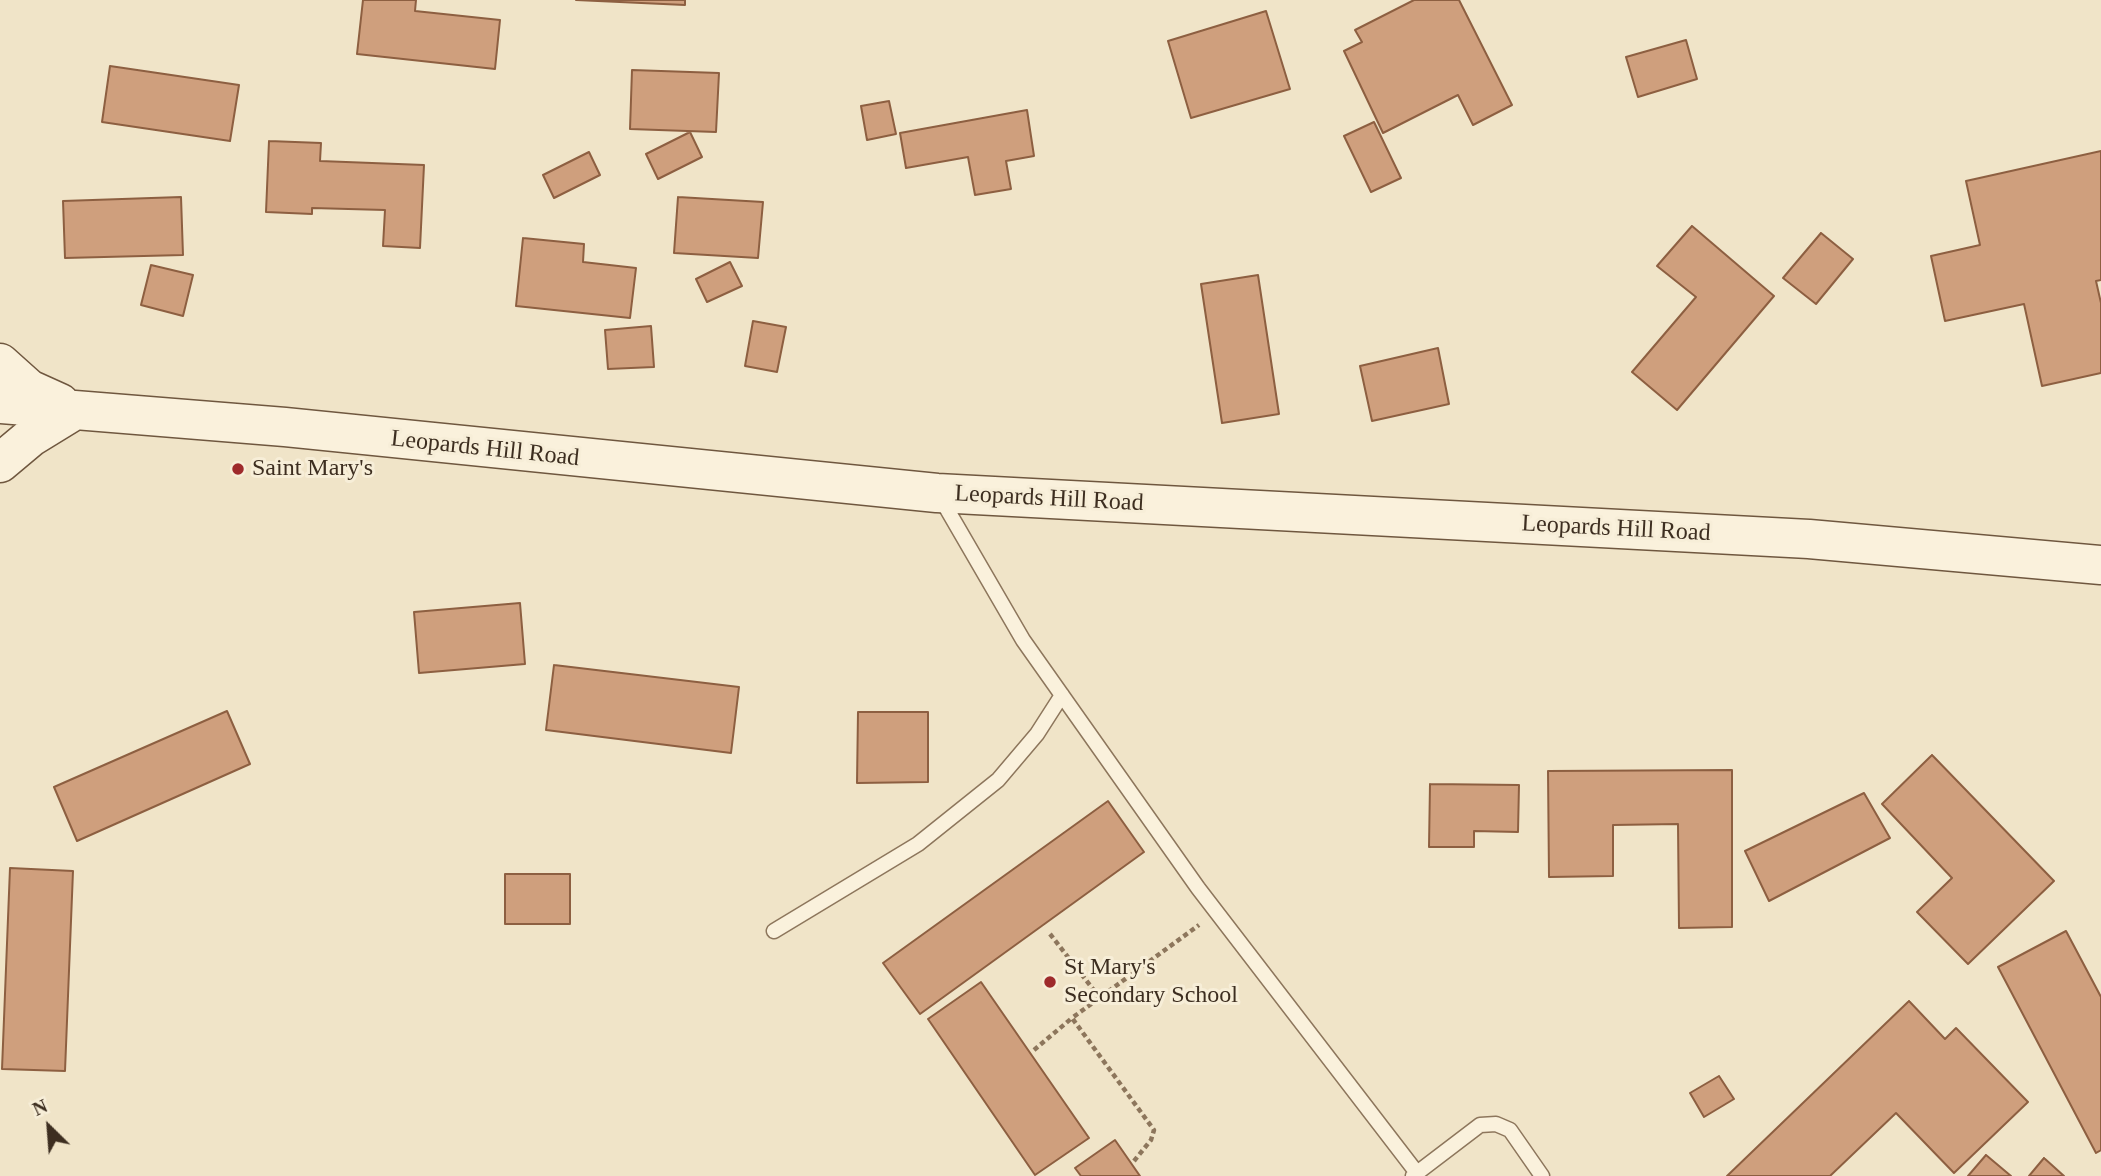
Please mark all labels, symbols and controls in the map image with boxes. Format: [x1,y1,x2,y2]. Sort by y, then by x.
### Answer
street label: Leopards Hill Road [389,425,581,473]
place label: Saint Mary's [252,455,373,483]
marker: Saint Mary's [230,461,246,477]
street label: Leopards Hill Road [954,480,1144,518]
street label: Leopards Hill Road [1521,510,1711,548]
place label: St Mary's Secondary School [1064,954,1238,1010]
marker: St Mary's Secondary School [1042,974,1058,990]
north arrow [14,1092,84,1162]
text: N [29,1095,51,1120]

